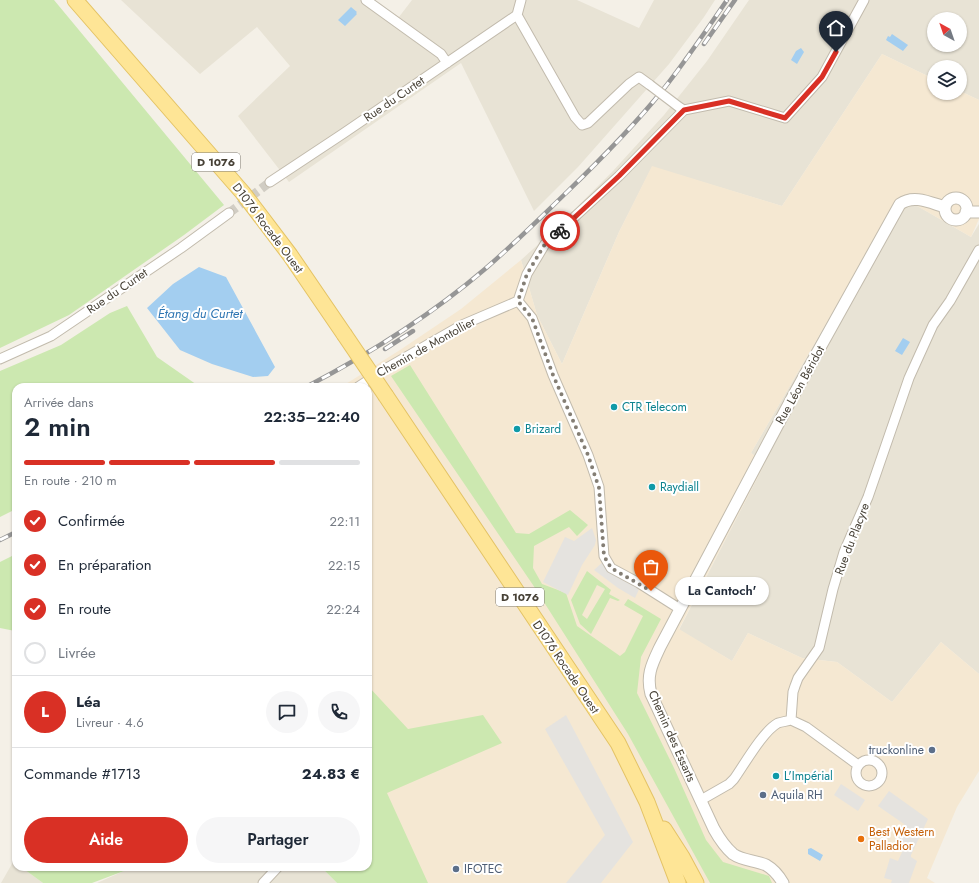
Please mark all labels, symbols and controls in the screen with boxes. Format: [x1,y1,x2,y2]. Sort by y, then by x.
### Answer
pin [819,11,853,52]
north arrow [927,12,967,52]
map controls [927,12,967,100]
icon: home [825,17,847,39]
button: layers [927,60,967,100]
street label: Rue du Curtet [360,72,428,126]
road number: D 1076 [192,153,240,171]
street label: D1076 Rocade Ouest [228,179,308,277]
courier [540,211,580,251]
icon: bike [549,220,571,242]
street label: Rue du Curtet [83,264,151,318]
water label: Étang du Curtet [158,304,243,323]
street label: Chemin de Montollier [373,312,480,382]
street label: Rue Léon Béridot [771,342,829,428]
text: Arrivée dans [24,393,93,412]
place label: CTR Telecom [622,398,687,416]
marker: CTR Telecom [609,402,619,412]
text: 22:35–22:40 [263,406,360,428]
text: 2 min [24,408,91,446]
place label: Brizard [525,420,561,438]
marker: Brizard [512,424,522,434]
text: En route · 210 m [24,471,117,490]
place label: Raydiall [660,478,699,496]
marker: Raydiall [647,482,657,492]
street label: Rue du Placyre [830,500,874,578]
icon: check [24,510,46,532]
text: Confirmée [58,510,125,532]
text: 22:11 [330,512,360,531]
pin [634,550,668,591]
icon: check [24,554,46,576]
text: En préparation [58,554,152,576]
text: 22:15 [328,556,360,575]
icon: bag [640,556,662,578]
callout: La Cantoch' [675,577,769,605]
text: La Cantoch' [688,581,756,600]
road number: D 1076 [496,588,544,606]
icon: check [24,598,46,620]
text: En route [58,598,111,620]
text: 22:24 [326,600,360,619]
street label: D1076 Rocade Ouest [528,617,604,717]
text: Livrée [58,642,96,664]
street label: Chemin des Essarts [644,687,700,785]
text: Léa [76,691,101,713]
button: chat [266,691,308,733]
button: phone [318,691,360,733]
text: L [41,701,49,723]
text: Livreur · 4.6 [76,713,144,732]
place label: truckonline [869,741,924,759]
marker: truckonline [927,745,937,755]
text: Commande #1713 [24,763,140,785]
text: 24.83 € [302,763,360,785]
place label: L'Impérial [784,767,833,785]
marker: L'Impérial [771,771,781,781]
place label: Aquila RH [771,786,823,804]
marker: Aquila RH [758,790,768,800]
button: Aide [24,817,188,863]
button: Partager [196,817,360,863]
place label: Best Western Palladior [869,823,935,855]
marker: Best Western Palladior [856,834,866,844]
place label: IFOTEC [464,860,502,878]
marker: IFOTEC [451,864,461,874]

